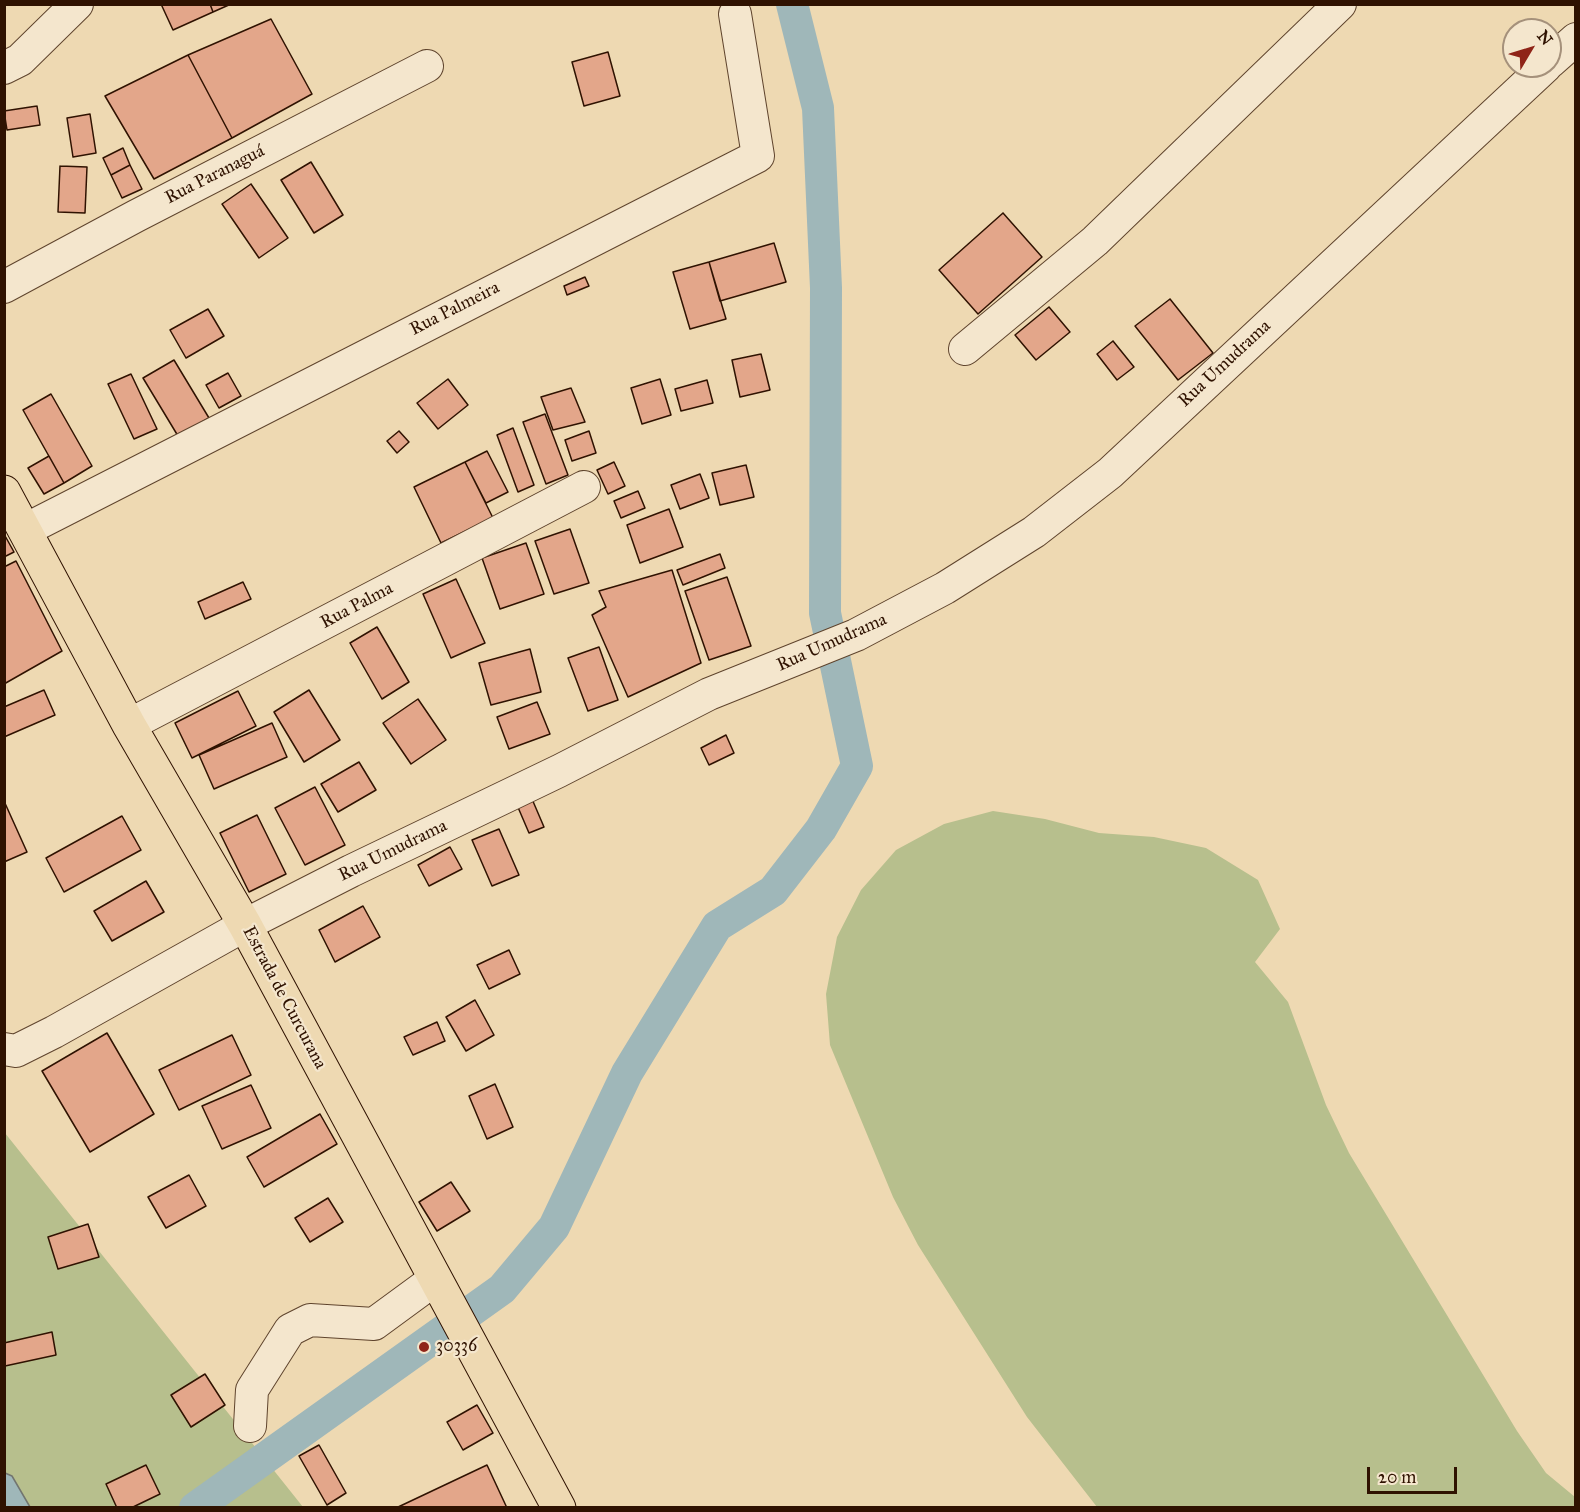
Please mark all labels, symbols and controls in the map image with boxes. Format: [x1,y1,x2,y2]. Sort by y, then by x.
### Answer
north arrow [1502,18,1562,78]
text: N [1533,27,1557,49]
street label: Rua Paranaguá [162,141,268,209]
street label: Rua Palmeira [406,277,504,341]
street label: Rua Umudrama [1174,316,1276,412]
street label: Rua Palma [317,578,397,634]
street label: Rua Umudrama [774,609,890,677]
street label: Rua Umudrama [335,815,451,887]
street label: Estrada de Curcurana [237,923,331,1073]
place label: 30336 [436,1336,477,1358]
marker: 30336 [417,1340,431,1354]
scale bar [1370,1455,1460,1493]
text: 20 m [1378,1466,1416,1488]

